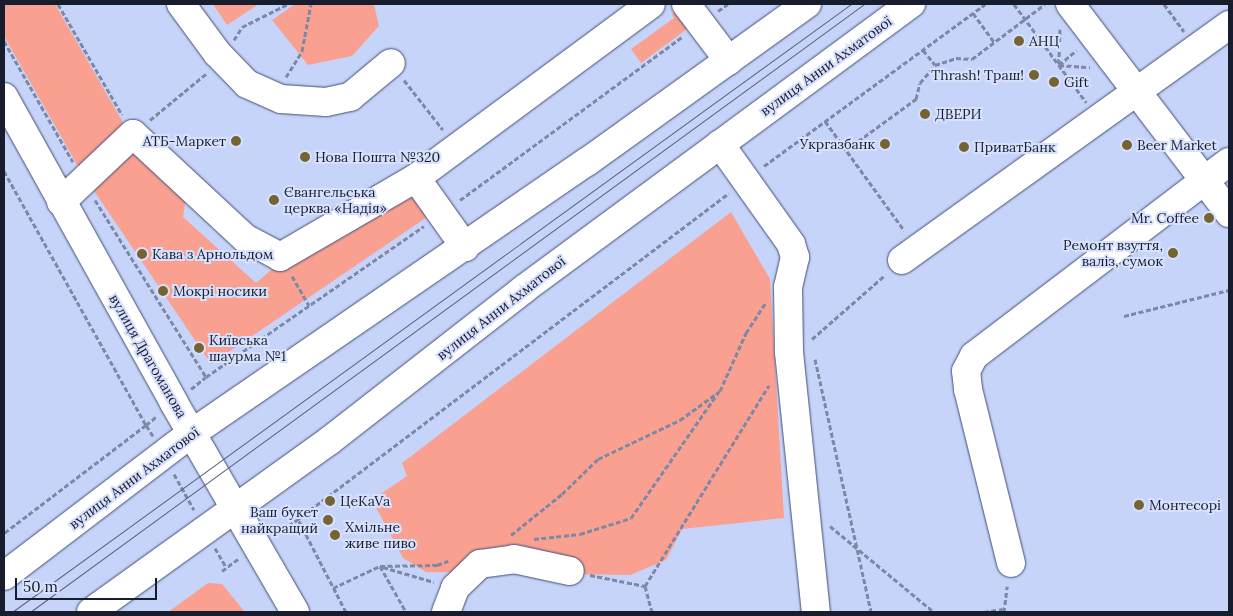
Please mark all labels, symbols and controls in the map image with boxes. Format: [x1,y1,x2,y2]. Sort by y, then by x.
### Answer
street label: вулиця Анни Ахматової [757,13,895,119]
place label: АНЦ [1029,33,1059,49]
marker: АНЦ [1013,35,1025,47]
place label: Thrash! Траш! [931,67,1024,83]
marker: Thrash! Траш! [1028,69,1040,81]
place label: Gift [1064,74,1089,90]
marker: Gift [1048,76,1060,88]
place label: ДВЕРИ [935,106,982,122]
marker: ДВЕРИ [919,108,931,120]
place label: АТБ-Маркет [143,133,226,149]
marker: АТБ-Маркет [230,135,242,147]
place label: Укргазбанк [800,136,875,152]
place label: Beer Market [1137,137,1217,153]
marker: Укргазбанк [879,138,891,150]
place label: ПриватБанк [974,139,1055,155]
marker: Beer Market [1121,139,1133,151]
marker: ПриватБанк [958,141,970,153]
place label: Нова Пошта №320 [315,149,440,165]
marker: Нова Пошта №320 [299,151,311,163]
place label: Євангельська церква «Надія» [284,184,387,216]
marker: Євангельська церква «Надія» [268,194,280,206]
place label: Mr. Coffee [1131,210,1199,226]
marker: Mr. Coffee [1203,212,1215,224]
place label: Ремонт взуття, валіз, сумок [1063,237,1163,270]
place label: Кава з Арнольдом [152,246,273,262]
marker: Ремонт взуття, валіз, сумок [1167,247,1179,259]
marker: Кава з Арнольдом [136,248,148,260]
street label: вулиця Анни Ахматової [433,253,569,363]
place label: Мокрі носики [173,283,267,299]
marker: Мокрі носики [157,285,169,297]
street label: вулиця Драгоманова [106,291,190,421]
place label: Київська шаурма №1 [209,332,286,364]
marker: Київська шаурма №1 [193,342,205,354]
street label: вулиця Анни Ахматової [66,424,202,532]
place label: ЦеKaVa [340,493,390,509]
marker: ЦеKaVa [324,495,336,507]
place label: Монтесорі [1149,497,1221,513]
marker: Монтесорі [1133,499,1145,511]
place label: Ваш букет найкращий [241,504,318,536]
marker: Ваш букет найкращий [322,514,334,526]
place label: Хмільне живе пиво [345,519,416,552]
marker: Хмільне живе пиво [329,529,341,541]
scale bar [18,568,160,600]
text: 50 m [23,577,58,596]

